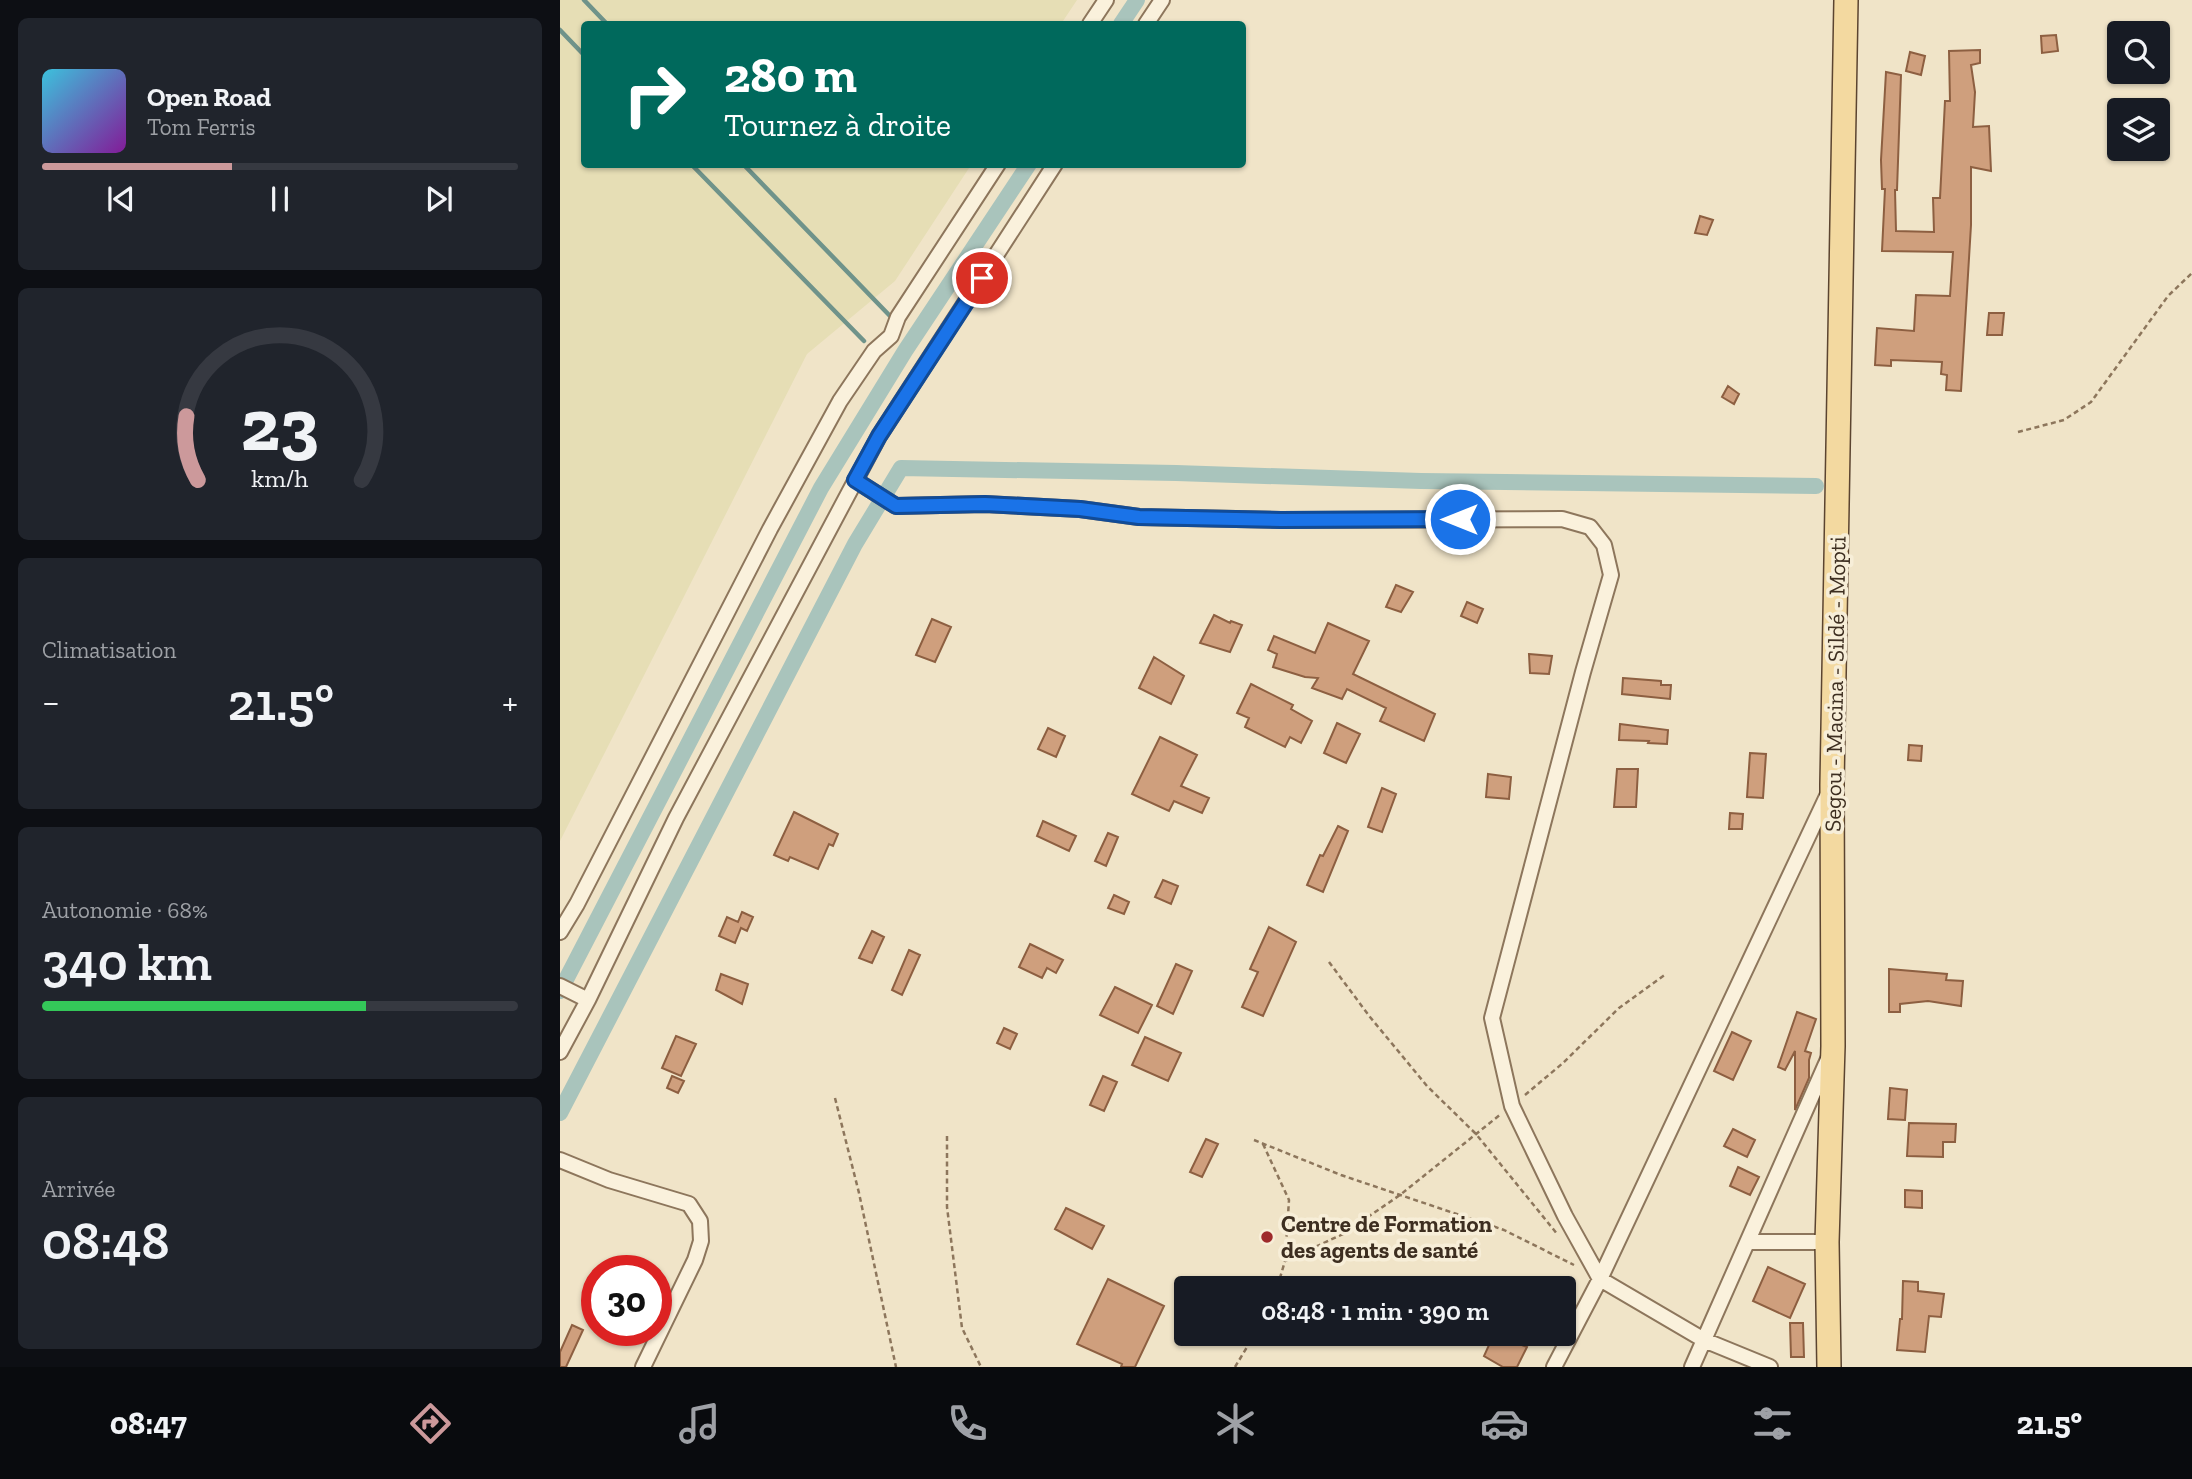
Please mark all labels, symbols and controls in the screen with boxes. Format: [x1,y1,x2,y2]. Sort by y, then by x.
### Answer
map controls [2107,21,2170,161]
button: search [2107,21,2170,84]
text: 280 m [724,46,857,105]
icon: right [609,49,700,140]
text: Open Road [147,81,271,113]
button: layers [2107,98,2170,161]
text: Tournez à droite [724,106,951,144]
text: Tom Ferris [147,113,256,141]
icon: previous [102,180,140,218]
icon: pause [261,180,299,218]
icon: next [420,180,458,218]
pin [952,248,1012,308]
icon: arrive [963,259,1001,297]
text: 23 [241,381,319,469]
text: km/h [251,462,309,492]
position arrow [1423,482,1497,556]
street label: Segou - Macina - Sildé - Mopti [1818,536,1852,832]
text: Climatisation [42,636,176,664]
text: 21.5° [228,671,334,733]
text: − [42,679,60,725]
text: + [502,679,518,725]
text: Autonomie · 68% [42,896,208,924]
text: 340 km [42,931,212,993]
text: Arrivée [42,1175,115,1203]
text: 08:48 [42,1210,169,1272]
place label: Centre de Formation des agents de santé [1281,1210,1492,1264]
marker: Centre de Formation des agents de santé [1259,1229,1275,1245]
speed limit sign: 30 [581,1255,672,1346]
text: 08:48 · 1 min · 390 m [1261,1295,1489,1327]
icon: directions [406,1399,455,1448]
icon: music [675,1399,724,1448]
icon: phone [943,1399,992,1448]
icon: climate [1211,1399,1260,1448]
icon: car [1480,1399,1529,1448]
icon: filters [1748,1399,1797,1448]
text: 08:47 [110,1404,187,1442]
text: 21.5° [2016,1404,2082,1442]

